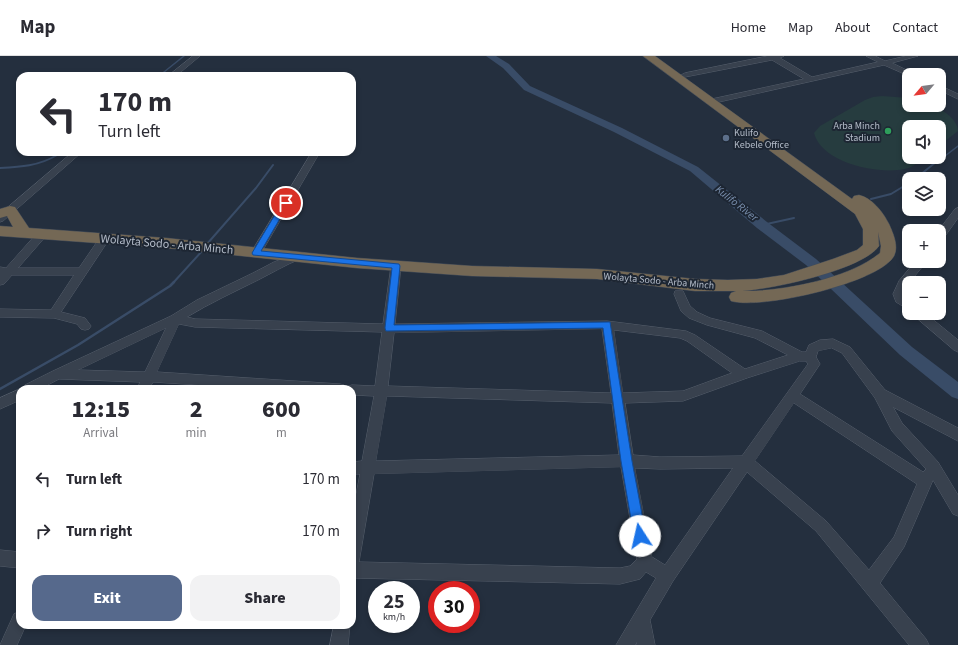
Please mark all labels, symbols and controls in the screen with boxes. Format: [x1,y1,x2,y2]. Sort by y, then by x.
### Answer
text: Map [20,14,55,41]
text: Home [731,18,766,38]
text: Map [788,18,813,38]
text: About [835,18,870,38]
text: Contact [892,18,938,38]
north arrow [902,68,946,112]
map controls [902,68,946,320]
text: 170 m [98,82,172,122]
icon: left [32,88,84,140]
text: Turn left [98,119,160,144]
place label: Arba Minch Stadium [833,119,880,145]
button: sound [902,120,946,164]
place label: Kulifo Kebele Office [734,126,789,152]
marker: Arba Minch Stadium [883,126,893,136]
marker: Kulifo Kebele Office [721,133,731,143]
button: layers [902,172,946,216]
water label: Kulifo River [712,182,762,226]
pin [269,186,303,220]
icon: arrive [275,192,297,214]
button: + [902,224,946,268]
street label: Wolayta Sodo - Arba Minch [100,230,234,259]
street label: Wolayta Sodo - Arba Minch [603,269,715,293]
button: − [902,276,946,320]
text: 12:15 [71,392,130,427]
text: 2 [190,392,203,427]
text: 600 [262,392,301,427]
text: Arrival [83,424,118,442]
text: min [186,424,207,442]
text: m [276,424,287,442]
icon: left [32,468,54,490]
text: Turn left [66,469,122,490]
text: 170 m [302,469,340,490]
position arrow [619,515,661,557]
icon: right [32,520,54,542]
text: Turn right [66,521,132,542]
text: 170 m [302,521,340,542]
button: Exit [32,575,182,621]
button: Share [190,575,340,621]
speed limit sign: 30 [428,581,480,633]
text: 25 [383,588,405,616]
text: km/h [383,610,405,624]

